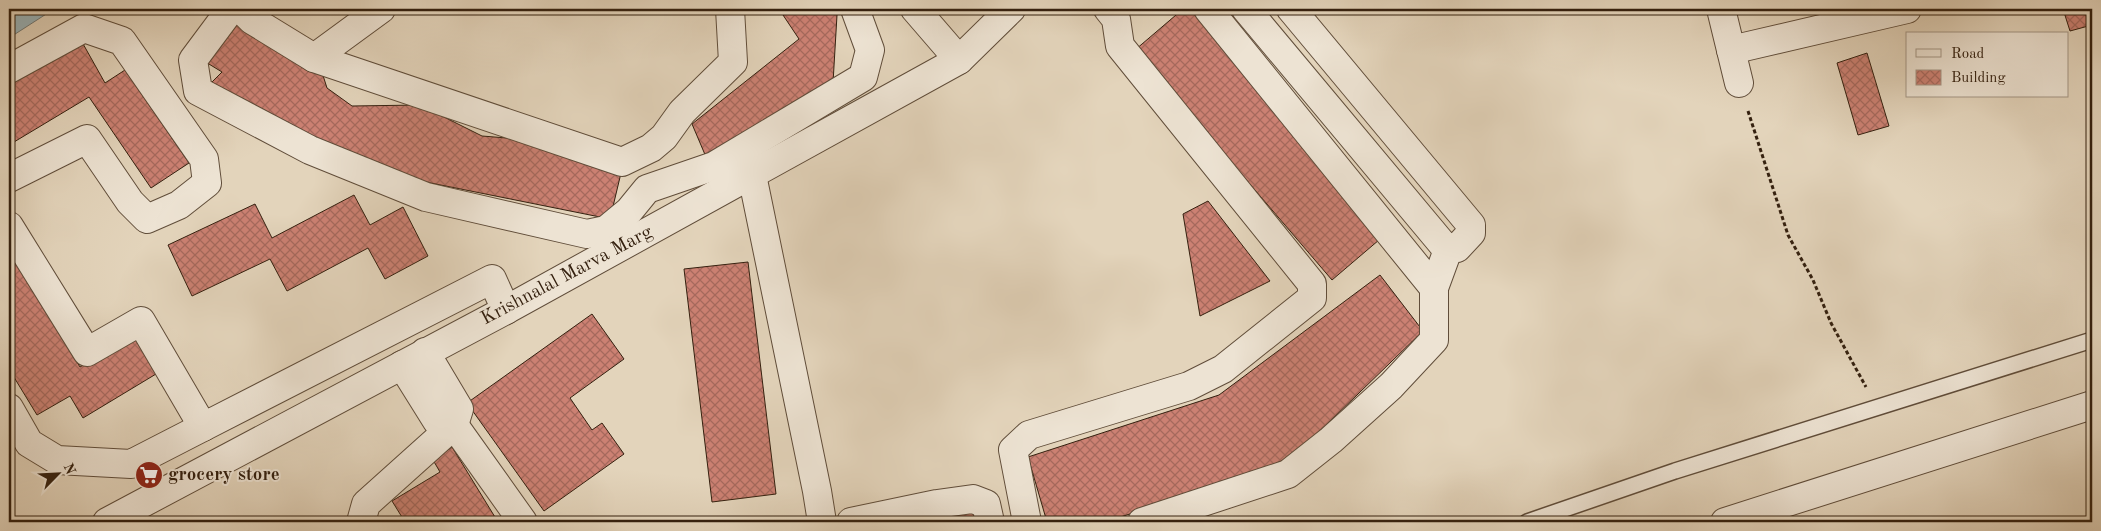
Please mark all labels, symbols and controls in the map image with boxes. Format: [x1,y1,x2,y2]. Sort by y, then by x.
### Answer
legend [1906,32,2068,98]
text: Road [1951,47,1985,62]
text: Building [1951,71,2006,86]
street label: Krishnalal Marva Marg [478,222,656,329]
north arrow [32,448,82,498]
supermarket icon: grocery store [134,460,164,490]
text: N [60,461,78,477]
place label: grocery store [168,466,280,485]

